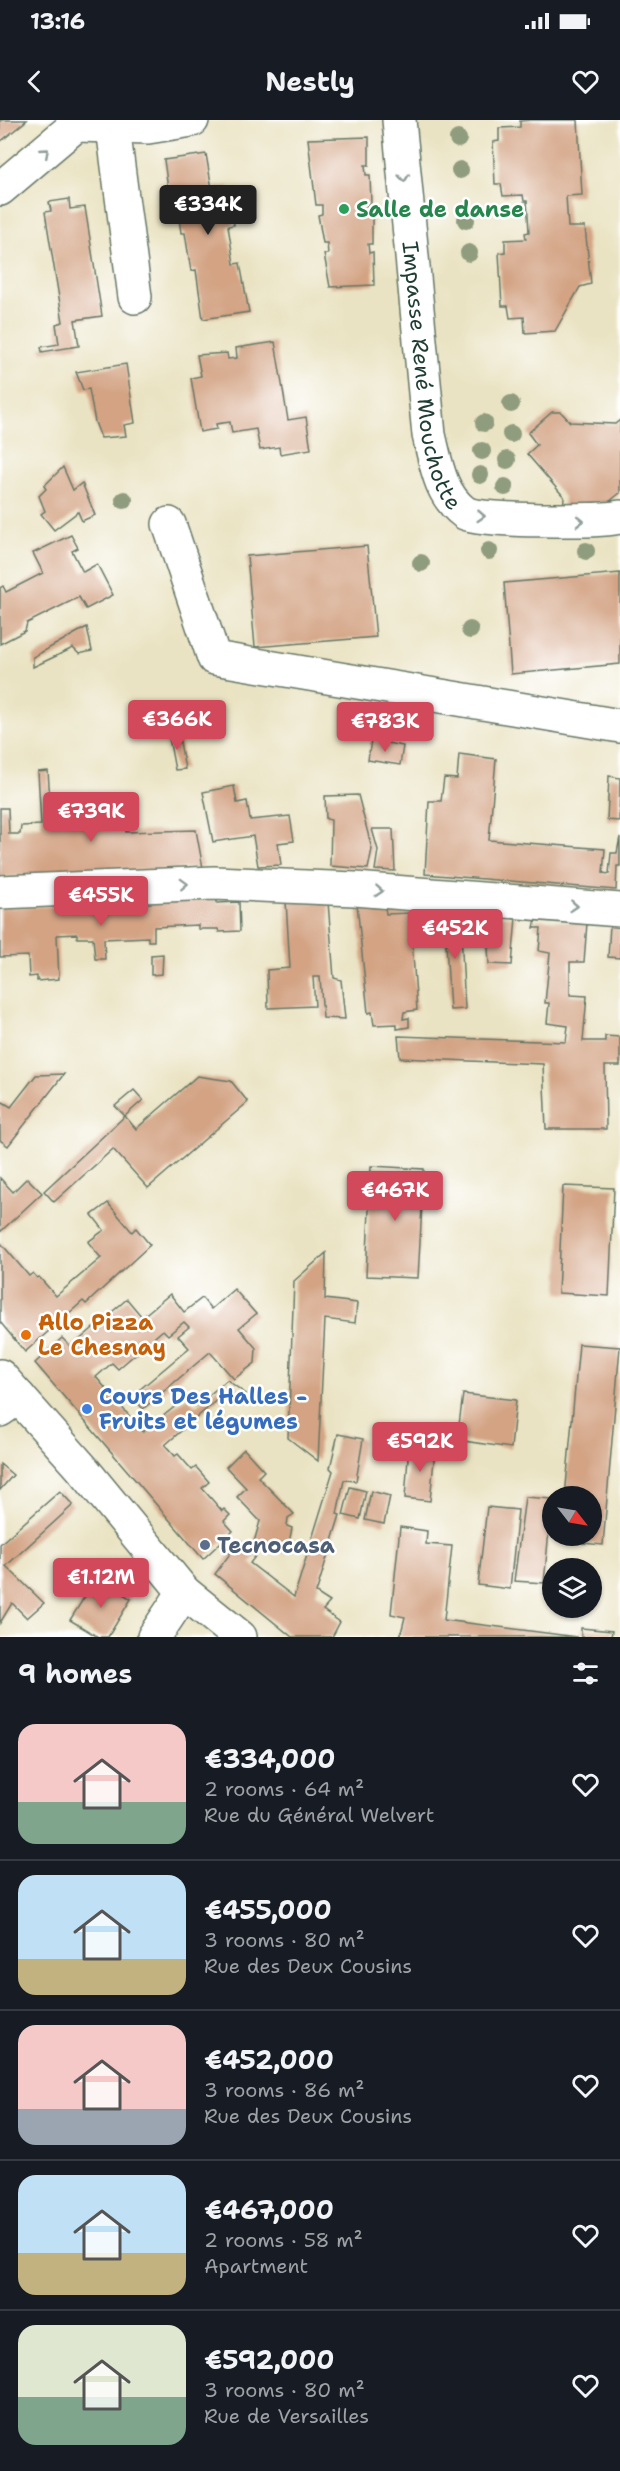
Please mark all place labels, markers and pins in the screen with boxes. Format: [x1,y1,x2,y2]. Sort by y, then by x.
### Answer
pin: €334K [166,185,250,236]
place label: Salle de danse [356,195,524,224]
marker: Salle de danse [337,202,351,216]
pin: €366K [135,700,219,751]
pin: €783K [343,702,427,753]
pin: €739K [49,792,133,843]
pin: €455K [59,876,143,927]
pin: €452K [413,909,497,960]
pin: €467K [353,1171,437,1222]
place label: Allo Pizza Le Chesnay [38,1308,166,1362]
marker: Allo Pizza Le Chesnay [19,1328,33,1342]
place label: Cours Des Halles - Fruits et légumes [99,1382,308,1436]
marker: Cours Des Halles - Fruits et légumes [80,1402,94,1416]
pin: €592K [378,1422,462,1473]
place label: Tecnocasa [217,1531,335,1560]
marker: Tecnocasa [198,1538,212,1552]
pin: €1.12M [52,1558,150,1609]

